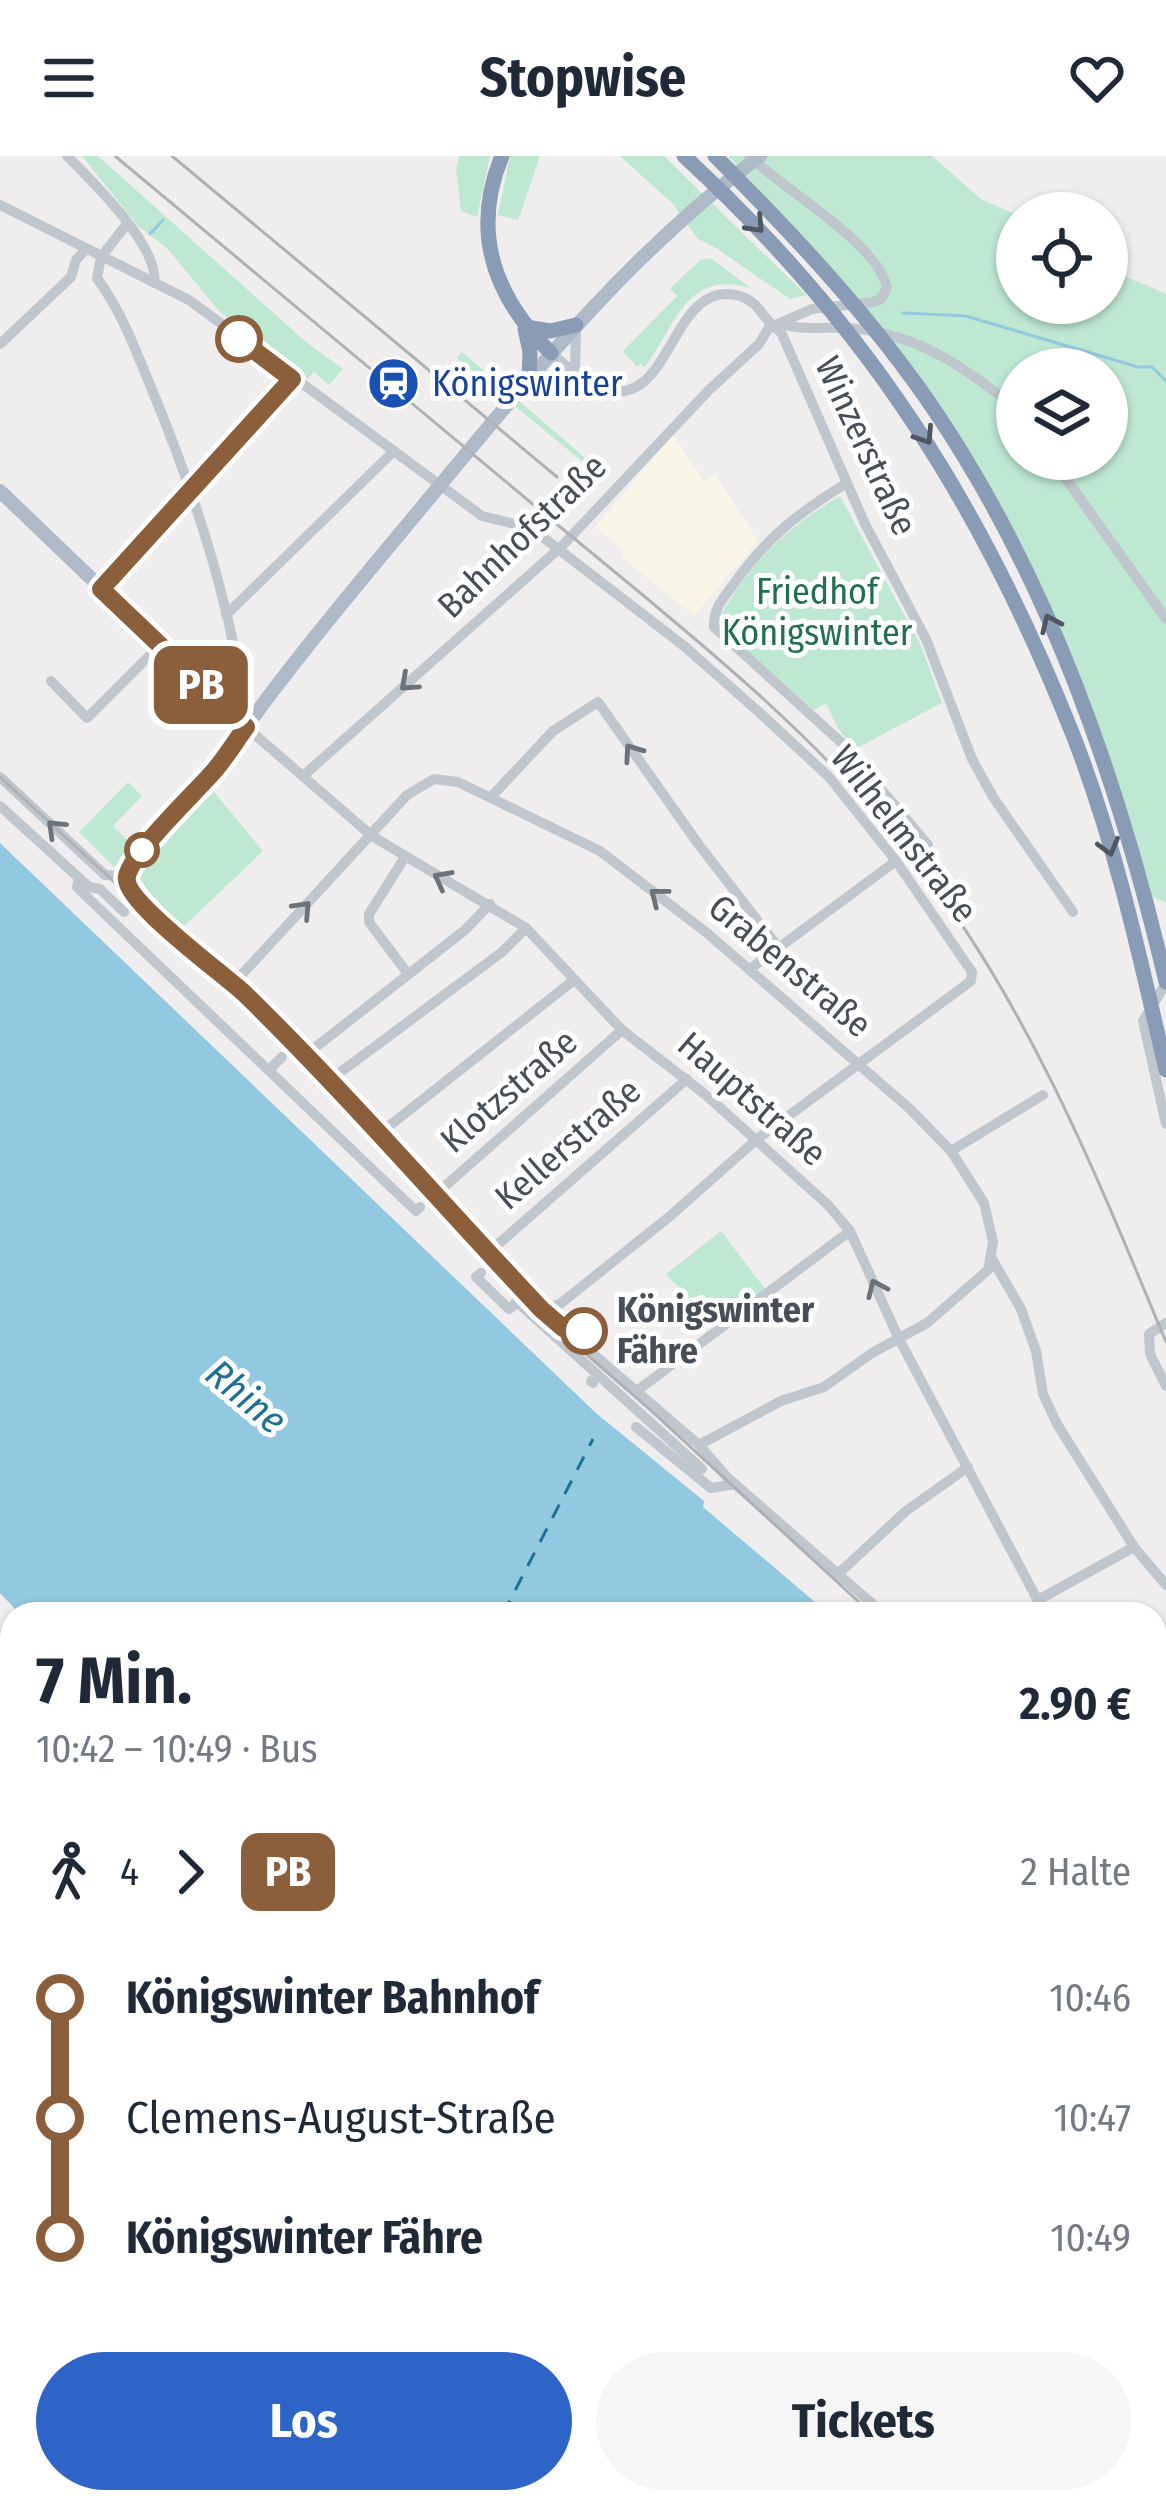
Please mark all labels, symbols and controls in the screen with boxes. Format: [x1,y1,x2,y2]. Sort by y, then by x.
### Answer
icon: menu [36,45,102,111]
icon: heart [1064,45,1130,111]
text: Stopwise [480,46,686,110]
map controls [996,192,1128,480]
button: locate [996,192,1128,324]
one-way arrow [741,211,763,233]
unlabelled marker [217,317,261,361]
button: layers [996,348,1128,480]
street label: Winzerstraße [805,350,927,542]
station icon: Königswinter [365,356,421,412]
place label: Königswinter [432,362,623,406]
one-way arrow [910,423,933,445]
street label: Bahnhofstraße [429,445,615,627]
park label: Friedhof Königswinter [722,570,913,655]
one-way arrow [1040,613,1064,635]
line badge: PB [147,646,255,724]
text: PB [178,660,224,710]
one-way arrow [401,669,422,690]
street label: Wilhelmstraße [821,737,987,931]
one-way arrow [624,743,646,765]
one-way arrow [47,821,69,843]
unlabelled marker [126,834,158,866]
one-way arrow [1095,836,1120,857]
one-way arrow [434,870,455,893]
street label: Grabenstraße [700,885,880,1047]
one-way arrow [650,889,672,910]
one-way arrow [289,902,310,923]
street label: Klotzstraße [432,1020,586,1162]
street label: Hauptstraße [669,1023,835,1175]
street label: Kellerstraße [486,1069,650,1219]
one-way arrow [866,1279,890,1300]
place label: Königswinter Fähre [617,1288,815,1373]
marker: Königswinter Fähre [562,1309,606,1353]
water label: Rhine [197,1350,295,1444]
text: 7 Min. [36,1641,192,1720]
text: 2.90 € [1020,1677,1131,1731]
text: 10:42 – 10:49 · Bus [36,1726,318,1772]
icon: walk [36,1839,102,1905]
icon: forward [157,1839,223,1905]
text: PB [265,1847,311,1897]
text: 4 [120,1849,139,1895]
text: 2 Halte [1021,1849,1131,1895]
text: Königswinter Bahnhof [126,1971,539,2025]
text: 10:46 [1049,1975,1131,2021]
text: Clemens-August-Straße [126,2091,556,2145]
text: 10:47 [1053,2095,1131,2141]
text: Königswinter Fähre [126,2211,483,2265]
text: 10:49 [1050,2215,1131,2261]
button: Los [36,2352,572,2490]
button: Tickets [596,2352,1131,2490]

